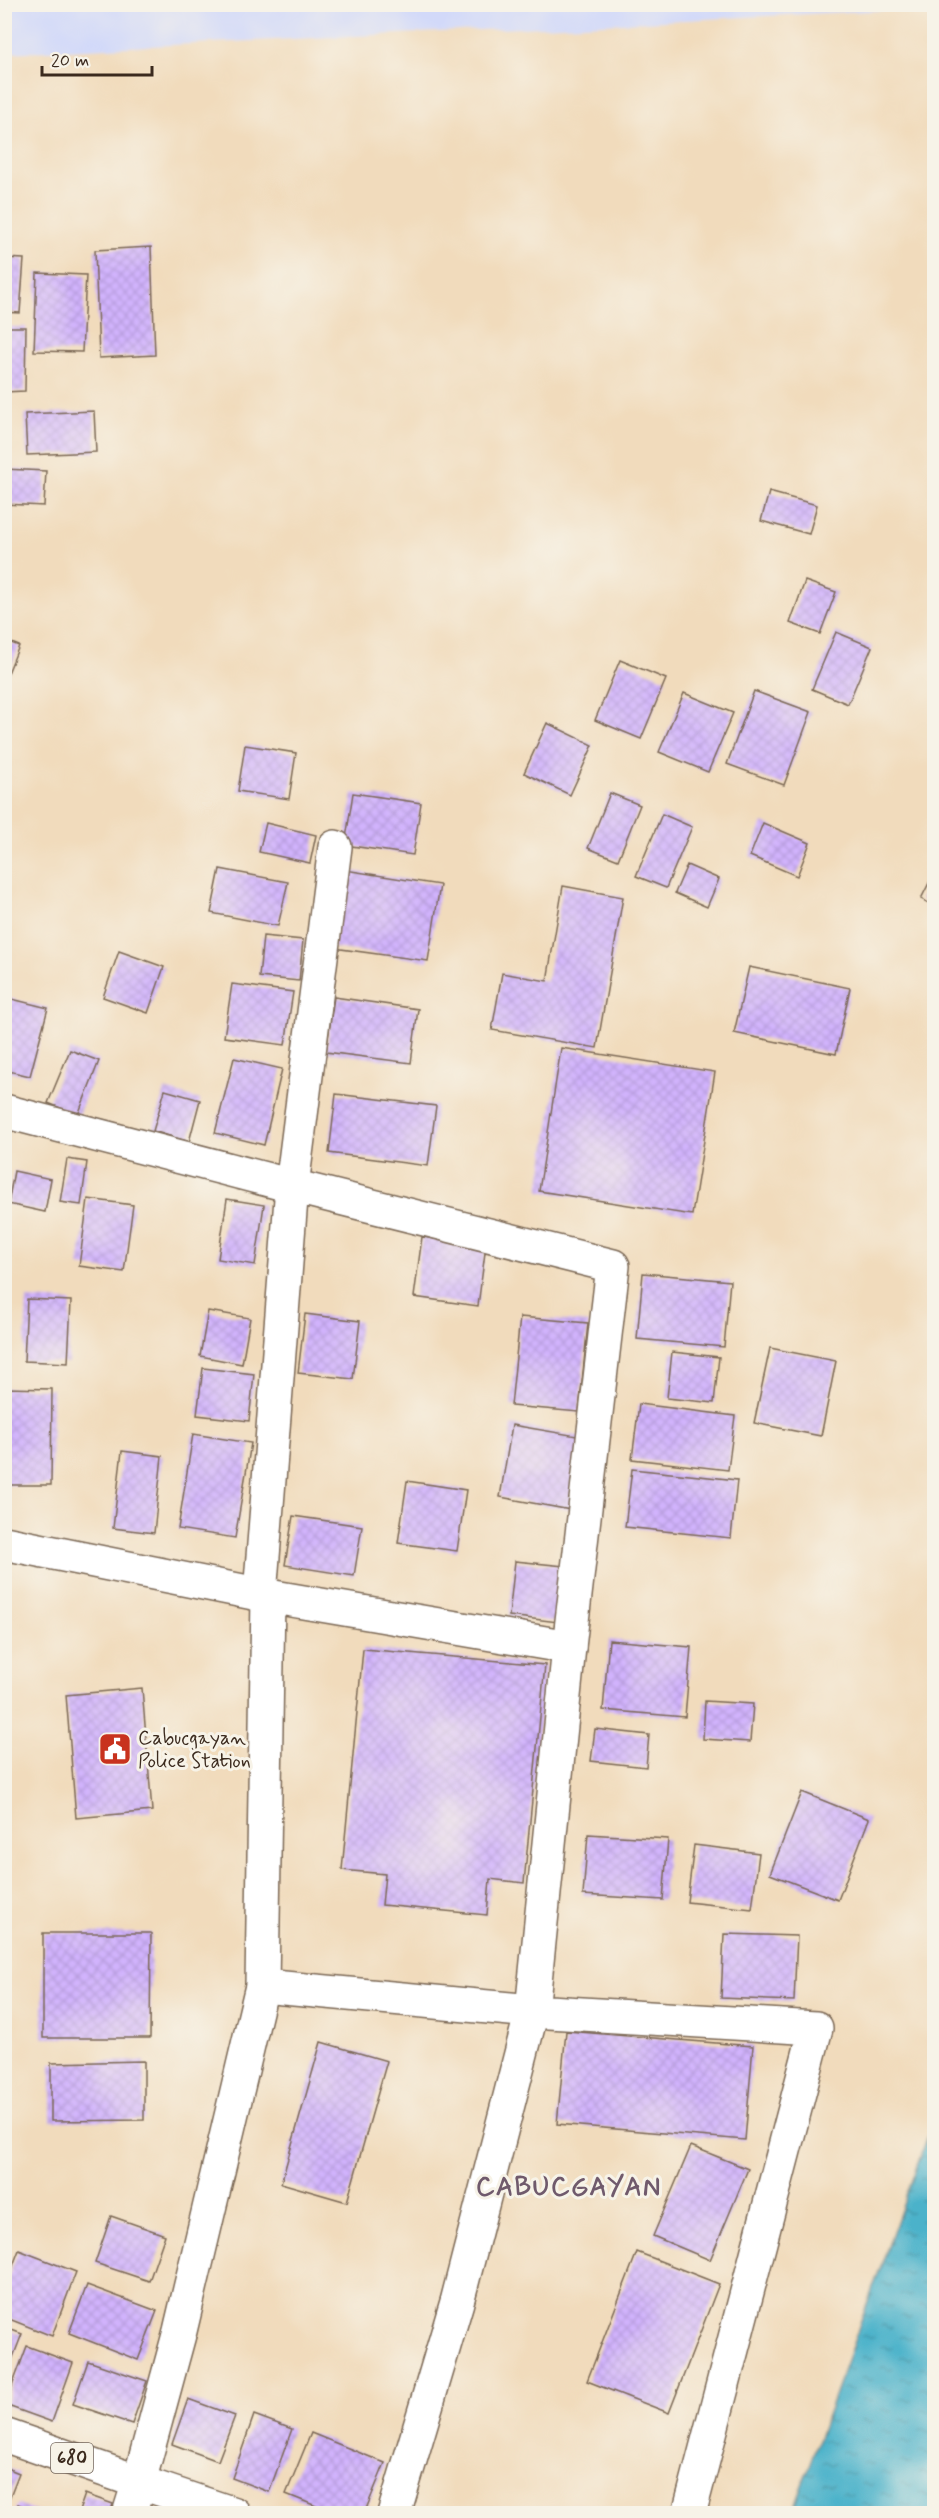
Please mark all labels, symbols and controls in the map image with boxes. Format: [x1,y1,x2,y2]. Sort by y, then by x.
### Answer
scale bar [42,39,152,77]
text: 20 m [51,49,89,73]
place label: Cabucgayan Police Station [138,1725,251,1775]
public building icon: Cabucgayan Police Station [97,1731,133,1767]
district label: CABUCGAYAN [476,2171,662,2205]
road number: 680 [51,2443,93,2473]

